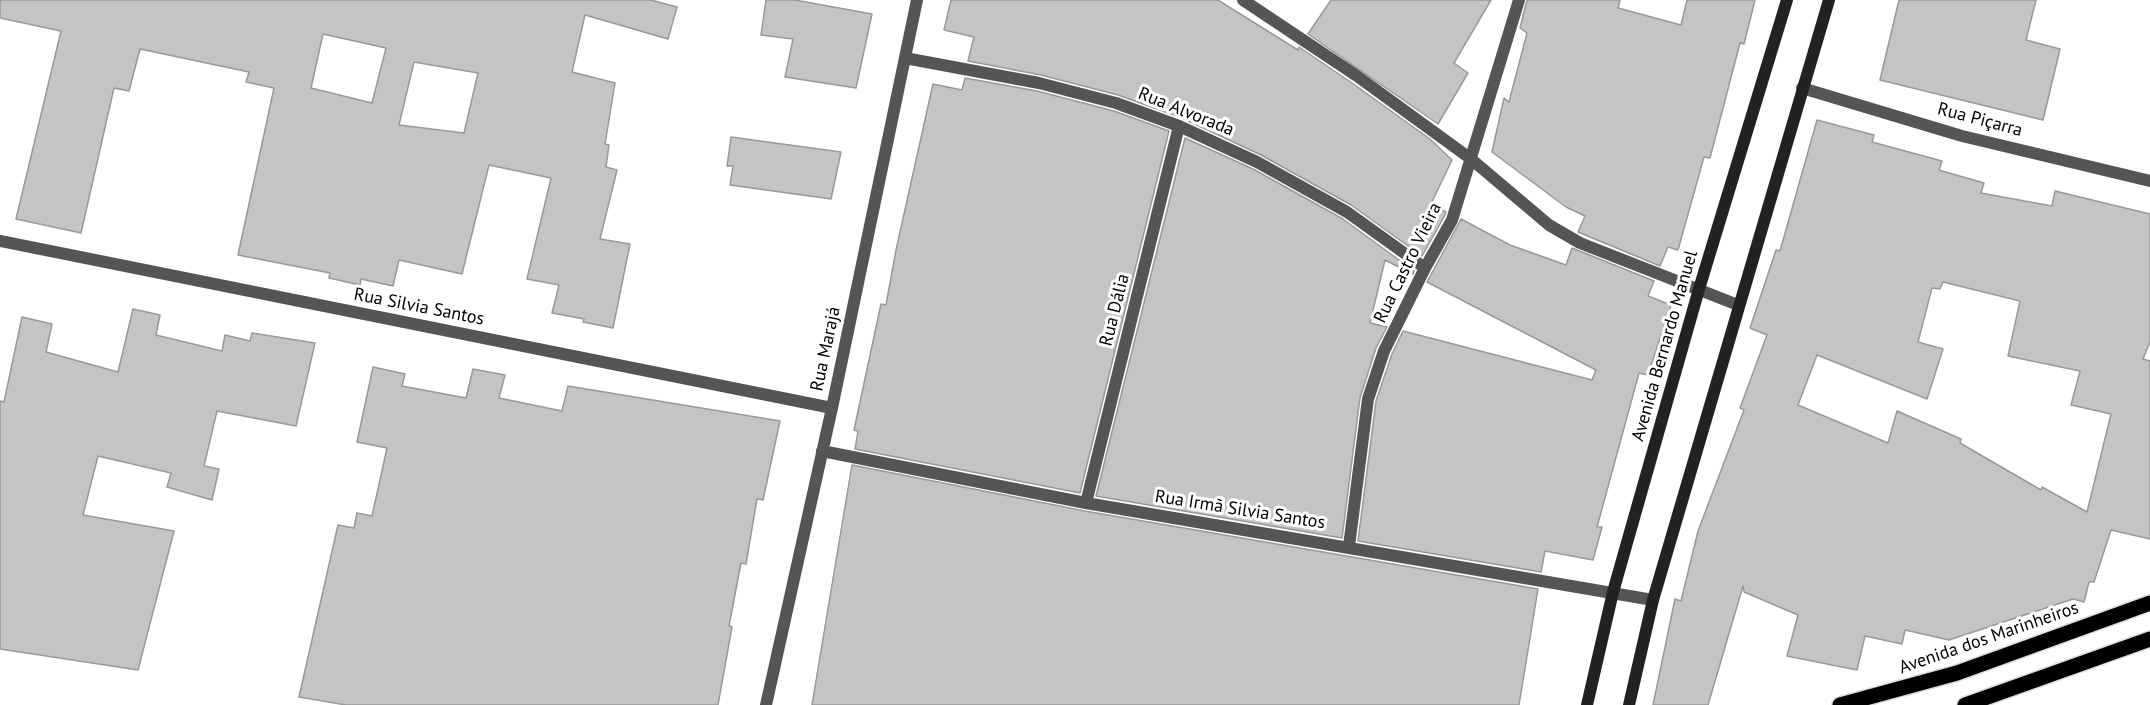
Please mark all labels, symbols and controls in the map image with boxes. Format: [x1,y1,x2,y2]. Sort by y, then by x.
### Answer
street label: Rua Alvorada [1135,83,1237,141]
street label: Rua Piçarra [1935,98,2025,142]
street label: Rua Castro Vieira [1370,199,1446,327]
street label: Avenida Bernardo Manuel [1627,248,1703,444]
street label: Rua Dália [1096,272,1134,348]
street label: Rua Silvia Santos [352,284,486,330]
street label: Rua Marajá [807,305,845,393]
street label: Rua Irmã Silvia Santos [1153,486,1327,534]
street label: Avenida dos Marinheiros [1896,597,2082,679]

